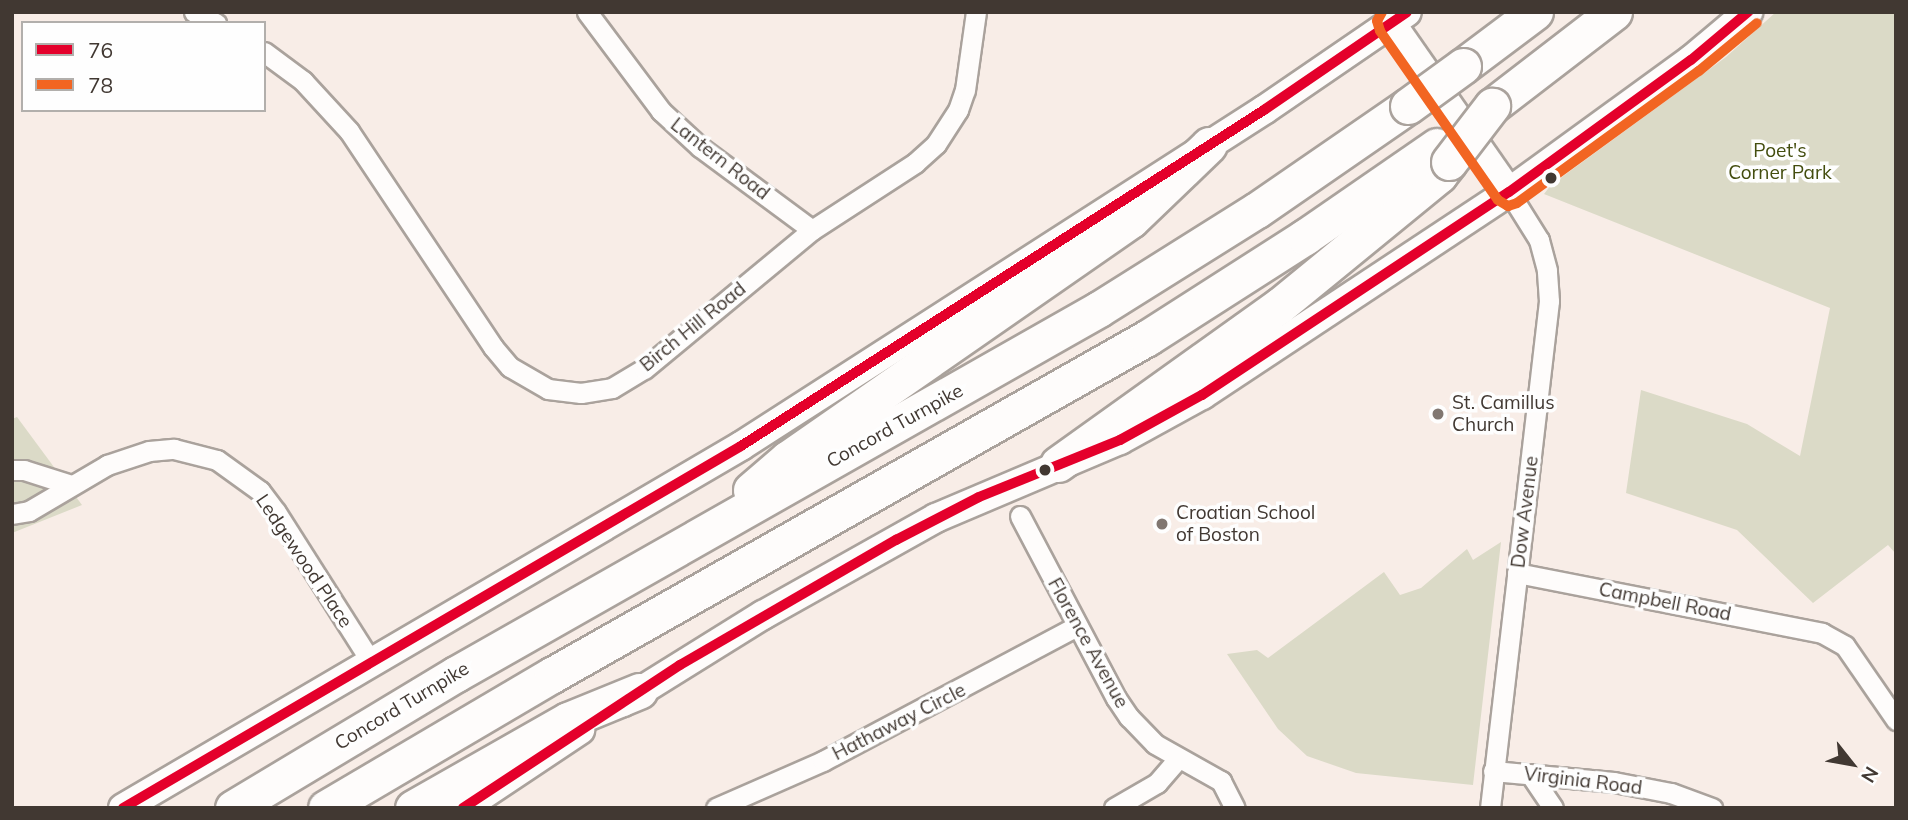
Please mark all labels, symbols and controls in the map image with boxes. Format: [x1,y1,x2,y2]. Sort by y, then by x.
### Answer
legend [21,21,266,112]
text: 76 [88,37,113,63]
text: 78 [88,72,113,98]
street label: Lantern Road [666,113,774,205]
park label: Poet's Corner Park [1728,140,1832,184]
unlabelled marker [1544,171,1558,185]
street label: Birch Hill Road [636,277,750,377]
street label: Concord Turnpike [823,379,967,473]
place label: St. Camillus Church [1452,392,1555,436]
marker: St. Camillus Church [1430,406,1446,422]
street label: Dow Avenue [1507,455,1543,569]
unlabelled marker [1038,463,1052,477]
street label: Ledgewood Place [251,490,357,632]
place label: Croatian School of Boston [1176,502,1315,546]
marker: Croatian School of Boston [1154,516,1170,532]
street label: Florence Avenue [1043,574,1133,712]
street label: Campbell Road [1597,578,1733,626]
street label: Concord Turnpike [331,657,473,755]
street label: Hathaway Circle [829,679,969,765]
north arrow [1817,729,1887,799]
street label: Virginia Road [1522,762,1644,800]
text: N [1856,762,1884,787]

